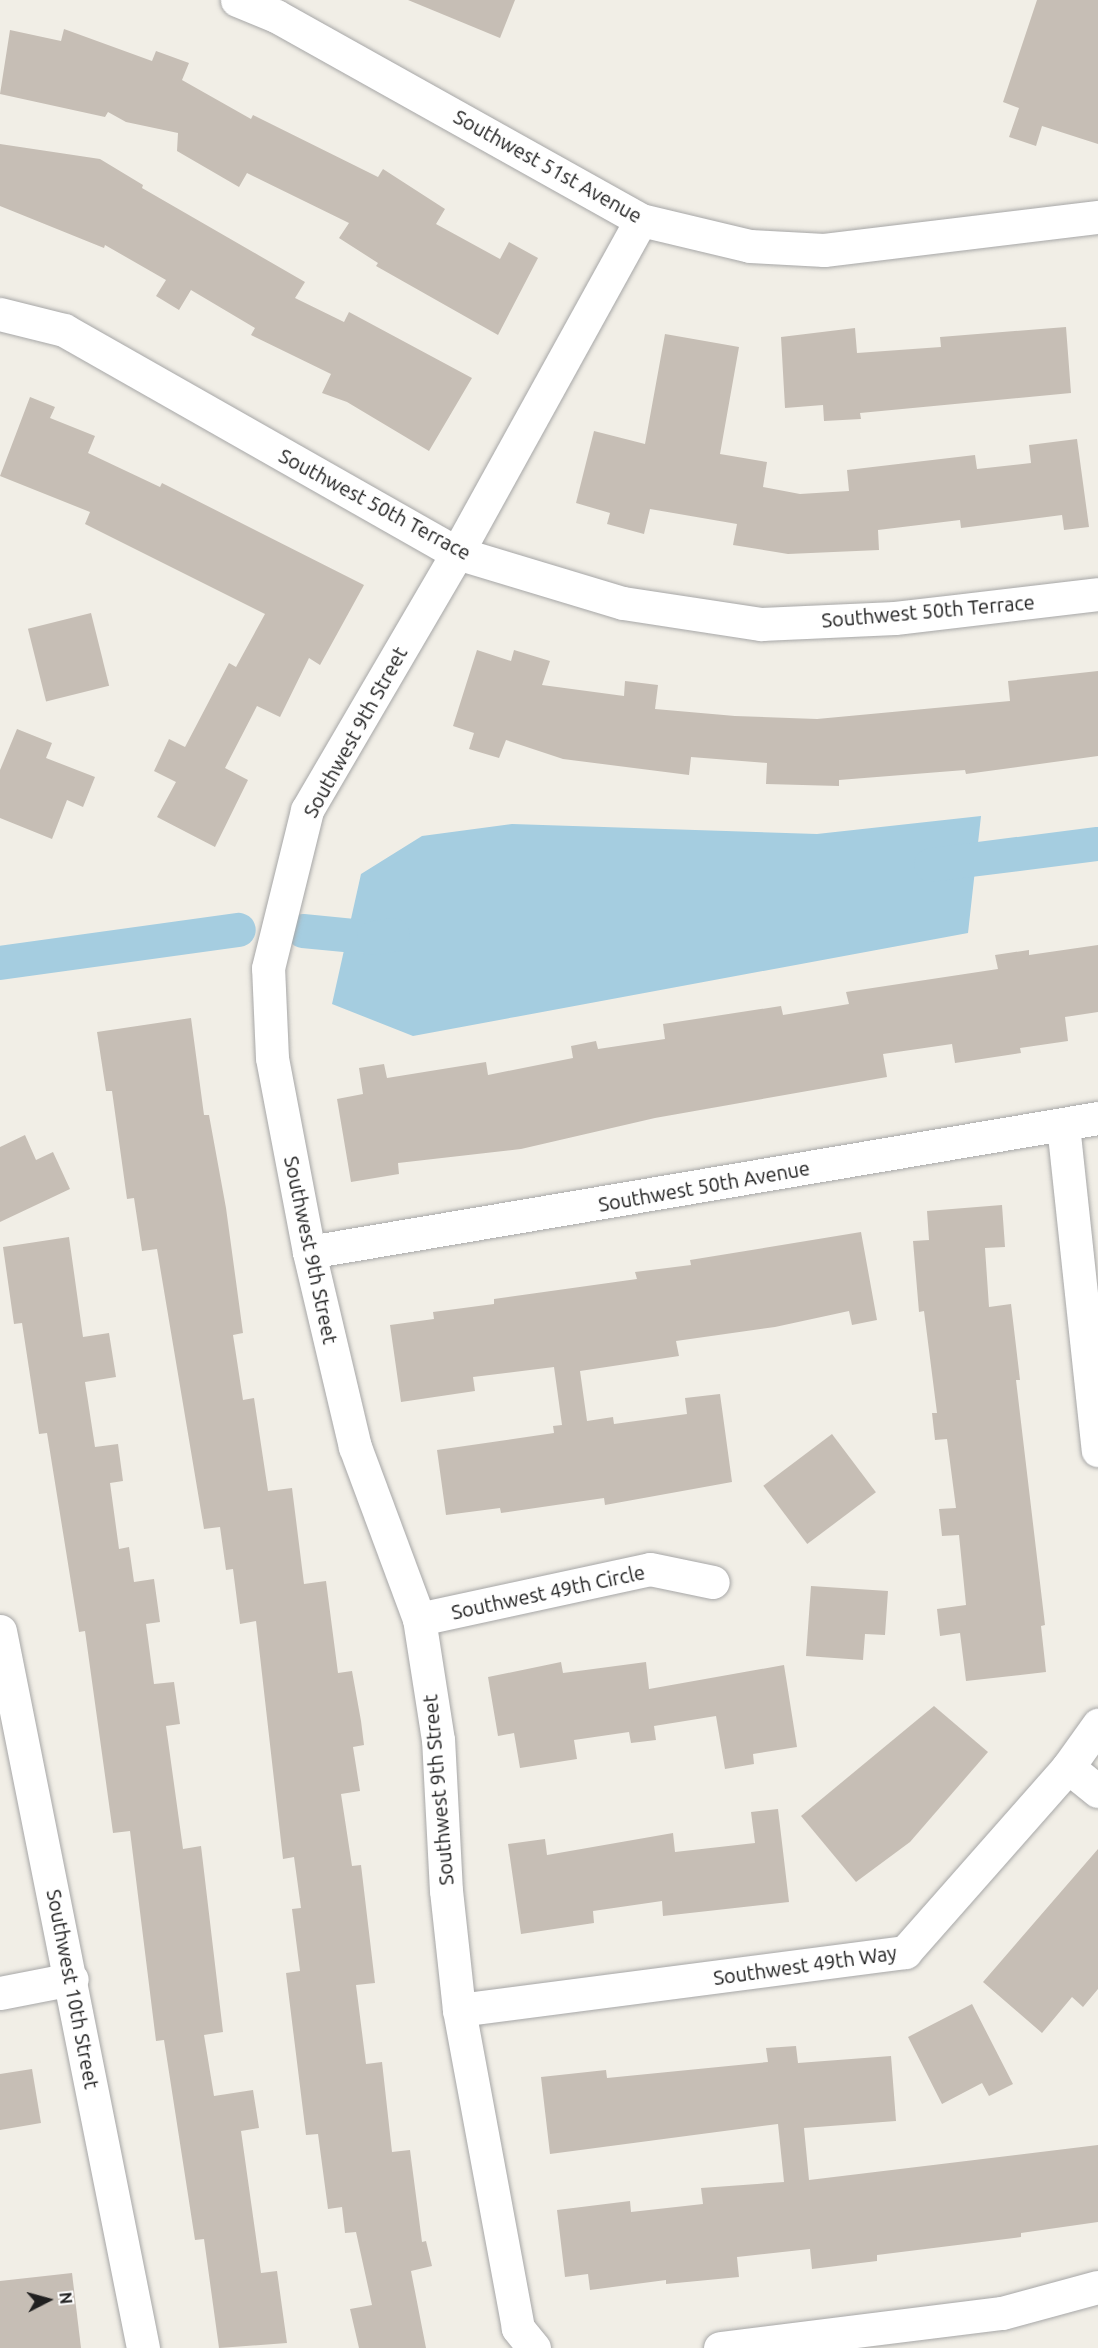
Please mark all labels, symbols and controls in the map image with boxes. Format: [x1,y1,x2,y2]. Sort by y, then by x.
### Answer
street label: Southwest 51st Avenue [450,104,646,228]
street label: Southwest 50th Terrace [275,443,475,565]
street label: Southwest 50th Terrace [820,590,1036,632]
street label: Southwest 9th Street [298,642,412,822]
street label: Southwest 9th Street [279,1154,343,1346]
street label: Southwest 50th Avenue [596,1156,812,1216]
street label: Southwest 49th Circle [449,1560,647,1624]
street label: Southwest 9th Street [418,1694,458,1886]
street label: Southwest 10th Street [42,1887,104,2091]
street label: Southwest 49th Way [712,1940,898,1990]
north arrow [18,2270,78,2330]
text: N [56,2291,75,2305]

